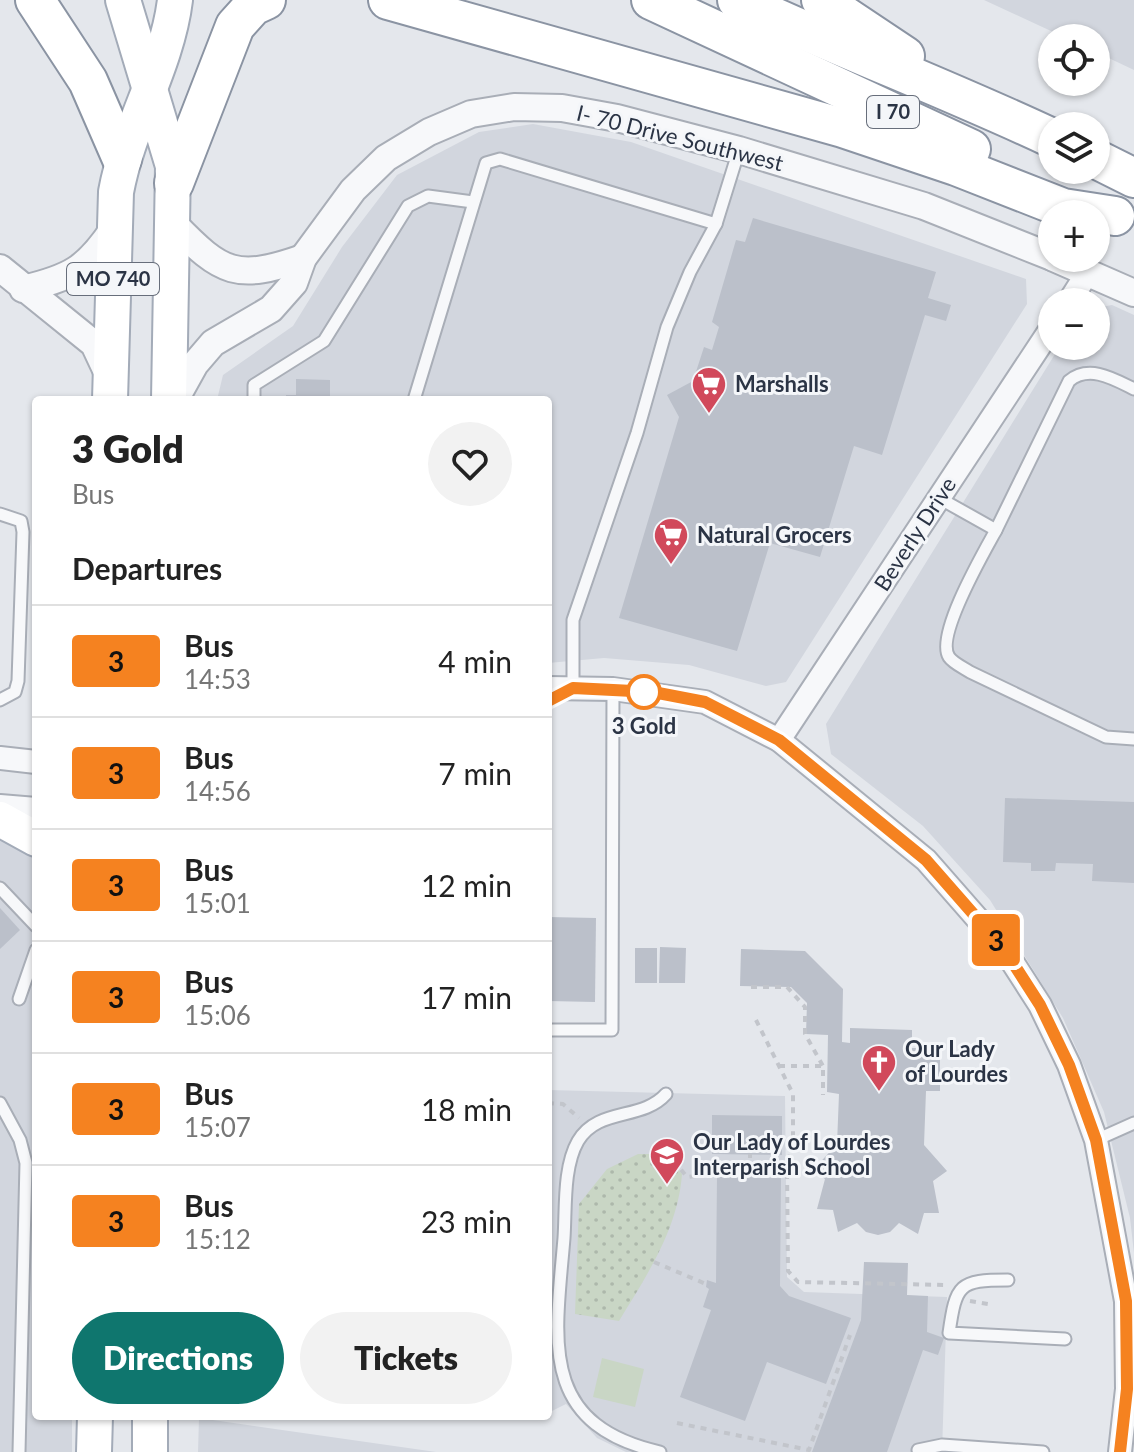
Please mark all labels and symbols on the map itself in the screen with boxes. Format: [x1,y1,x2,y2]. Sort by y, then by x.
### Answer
road number: I 70 [867,96,919,128]
street label: I- 70 Drive Southwest [574,99,786,176]
road number: MO 740 [67,263,159,295]
supermarket icon: Marshalls [690,365,728,415]
place label: Marshalls [735,370,829,397]
street label: Beverly Drive [868,472,961,596]
supermarket icon: Natural Grocers [652,516,690,566]
place label: Natural Grocers [697,521,852,548]
marker: 3 Gold [627,675,661,709]
place label: 3 Gold [612,712,676,739]
line badge: 3 [970,914,1022,966]
place label: Our Lady of Lourdes [905,1035,1008,1087]
church icon: Our Lady of Lourdes [860,1043,898,1093]
place label: Our Lady of Lourdes Interparish School [693,1128,891,1180]
school or university icon: Our Lady of Lourdes Interparish School [648,1136,686,1186]

